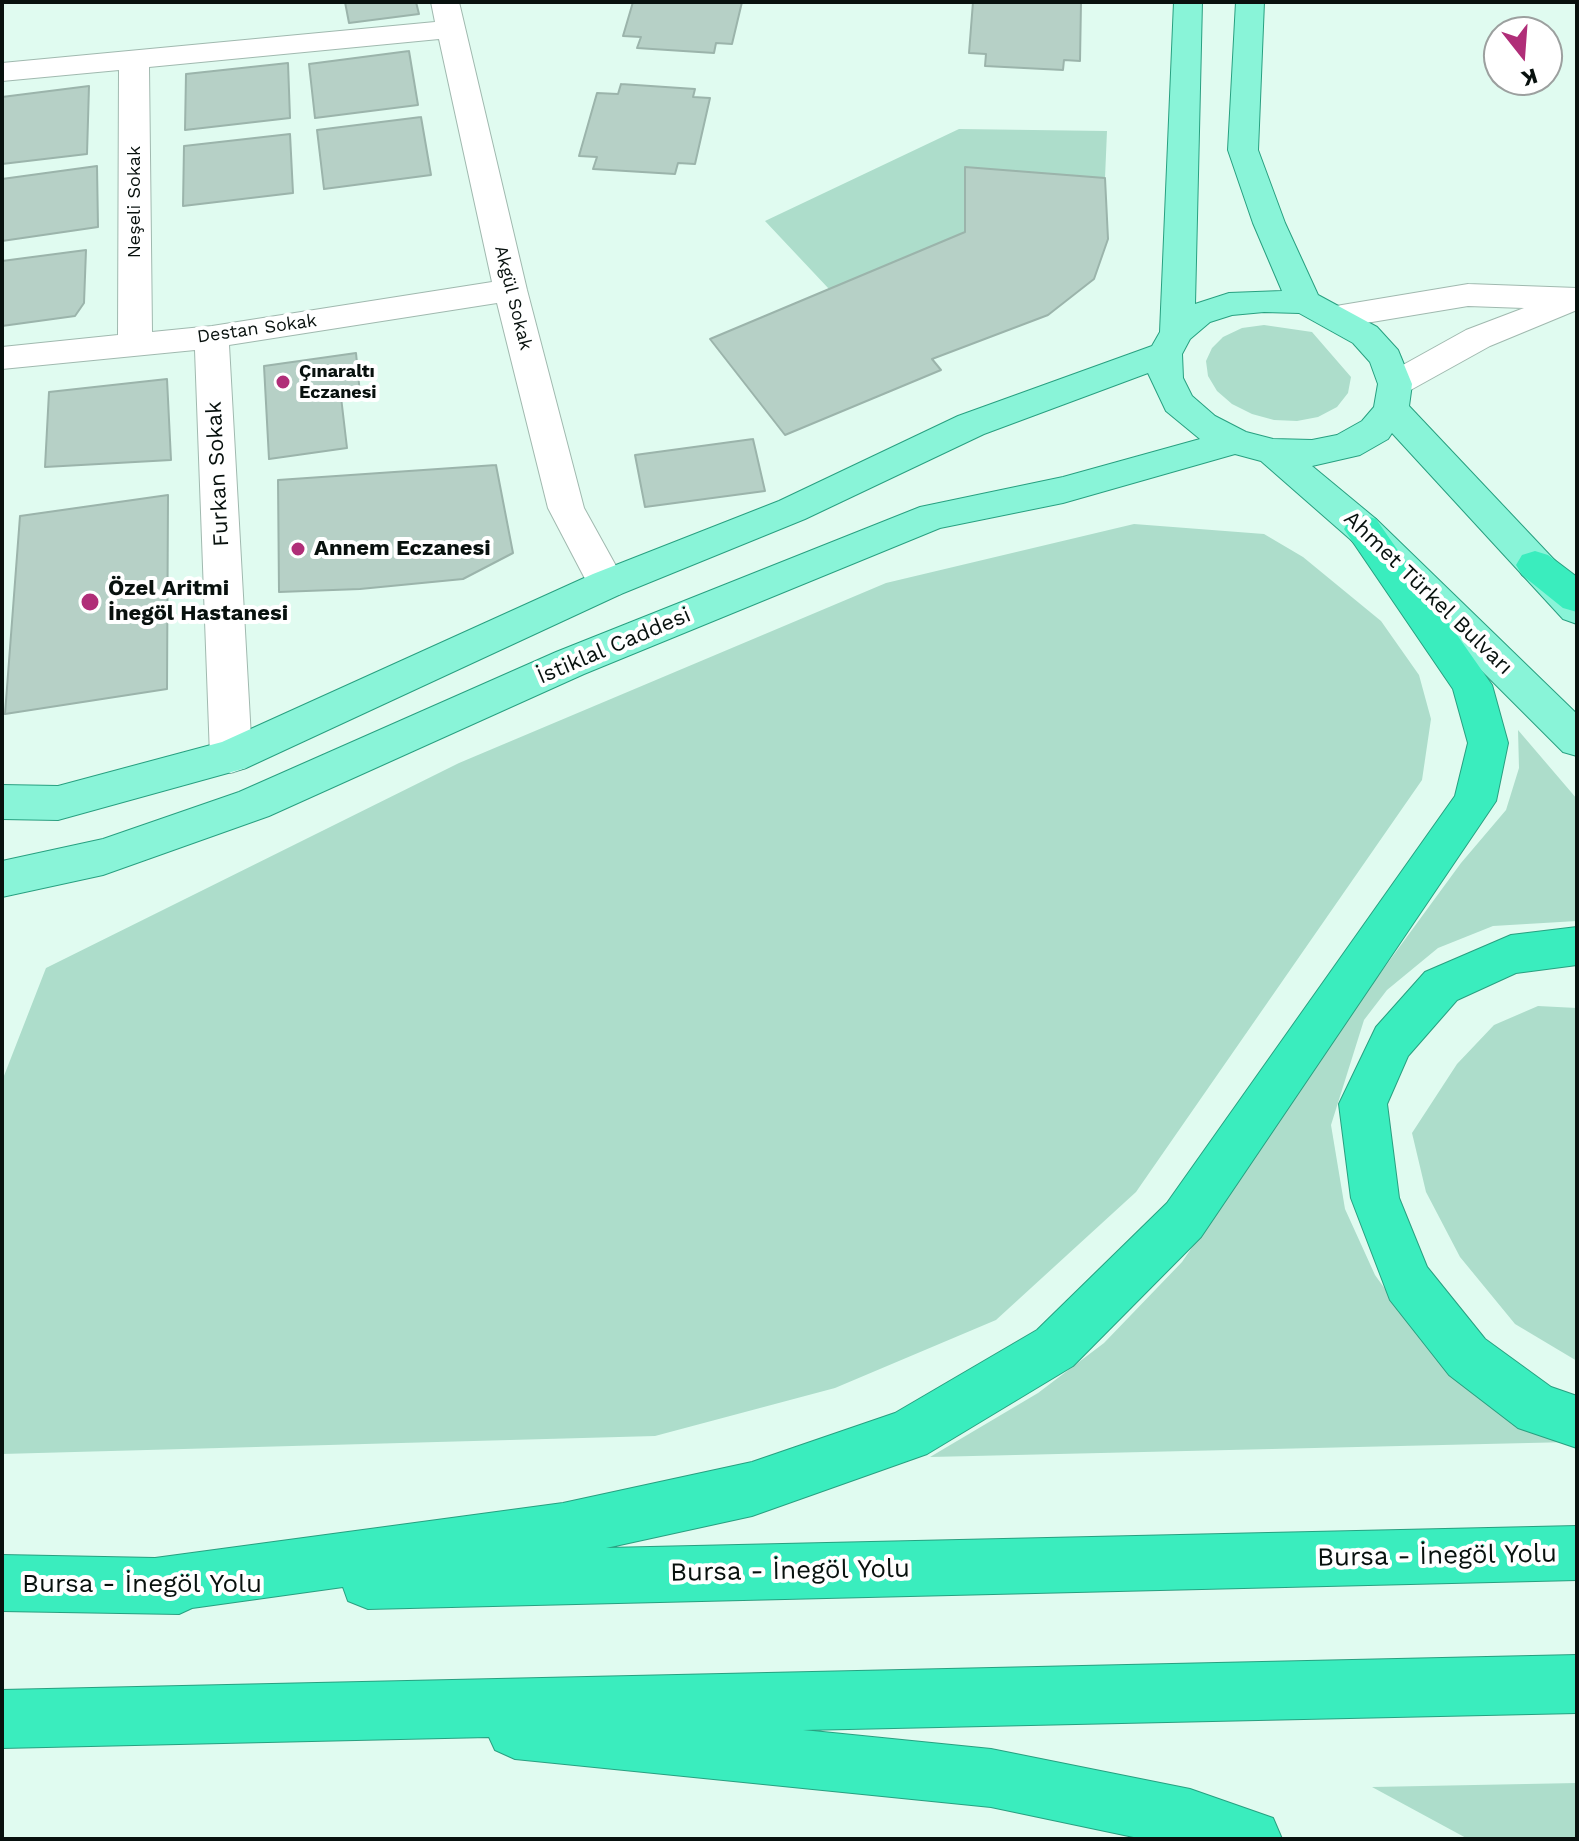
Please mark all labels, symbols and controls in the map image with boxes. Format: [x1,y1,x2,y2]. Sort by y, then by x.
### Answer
north arrow [1483,16,1563,96]
text: K [1519,63,1541,92]
street label: Neşeli Sokak [124,146,146,258]
street label: Akgül Sokak [490,243,536,353]
street label: Destan Sokak [196,310,318,348]
place label: Çınaraltı Eczanesi [299,361,377,404]
marker: Çınaraltı Eczanesi [274,373,292,391]
street label: Furkan Sokak [201,401,235,547]
street label: Ahmet Türkel Bulvarı [1338,506,1518,680]
place label: Annem Eczanesi [314,536,491,562]
marker: Annem Eczanesi [289,540,307,558]
place label: Özel Aritmi İnegöl Hastanesi [108,576,288,628]
marker: Özel Aritmi İnegöl Hastanesi [79,591,101,613]
street label: İstiklal Caddesi [533,602,695,690]
street label: Bursa - İnegöl Yolu [1317,1538,1557,1574]
street label: Bursa - İnegöl Yolu [670,1553,910,1589]
street label: Bursa - İnegöl Yolu [22,1568,262,1600]

